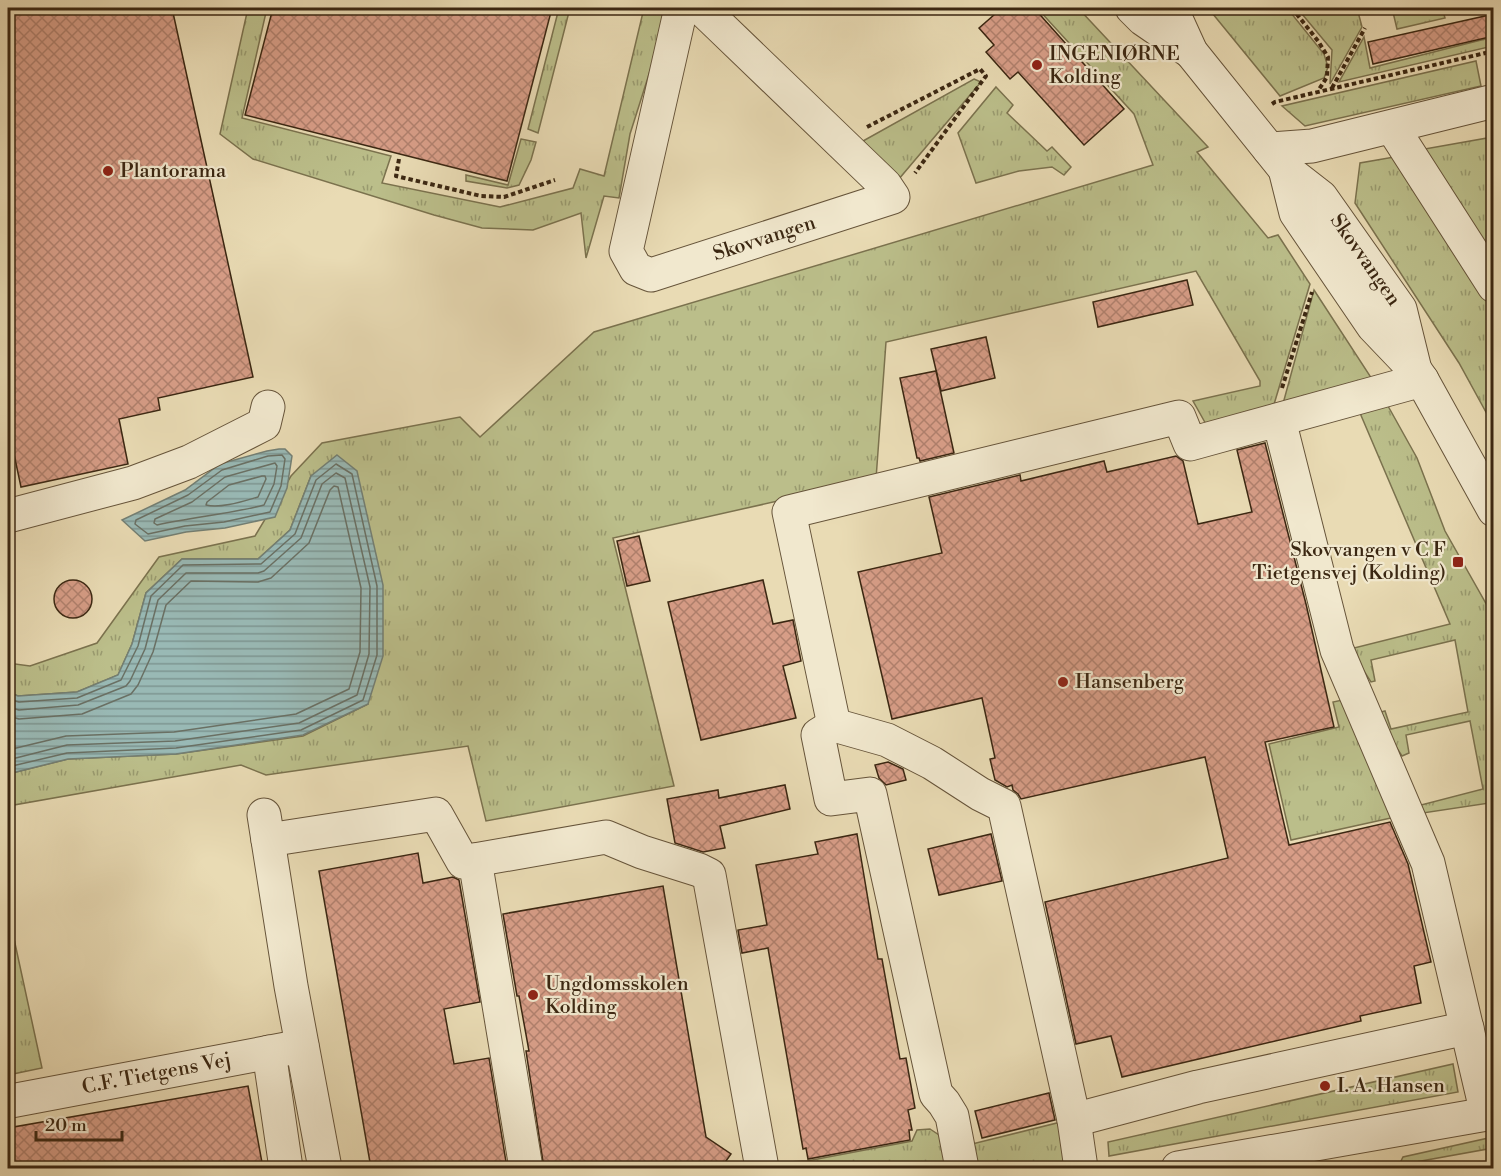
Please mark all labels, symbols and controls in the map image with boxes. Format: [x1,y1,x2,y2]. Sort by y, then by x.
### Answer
place label: INGENIØRNE Kolding [1049,42,1180,90]
marker: INGENIØRNE Kolding [1030,58,1044,72]
place label: Plantorama [120,159,227,184]
marker: Plantorama [101,164,115,178]
street label: Skovvangen [1324,209,1406,311]
street label: Skovvangen [710,210,819,267]
place label: Skovvangen v C F Tietgensvej (Kolding) [1252,538,1446,586]
marker: Skovvangen v C F Tietgensvej (Kolding) [1451,555,1465,569]
place label: Hansenberg [1075,670,1185,695]
marker: Hansenberg [1056,675,1070,689]
place label: Ungdomsskolen Kolding [545,972,689,1020]
marker: Ungdomsskolen Kolding [526,988,540,1002]
street label: C.F. Tietgens Vej [80,1047,233,1100]
place label: I. A. Hansen [1337,1074,1445,1099]
marker: I. A. Hansen [1318,1079,1332,1093]
scale bar [36,1104,122,1142]
text: 20 m [45,1114,87,1137]

